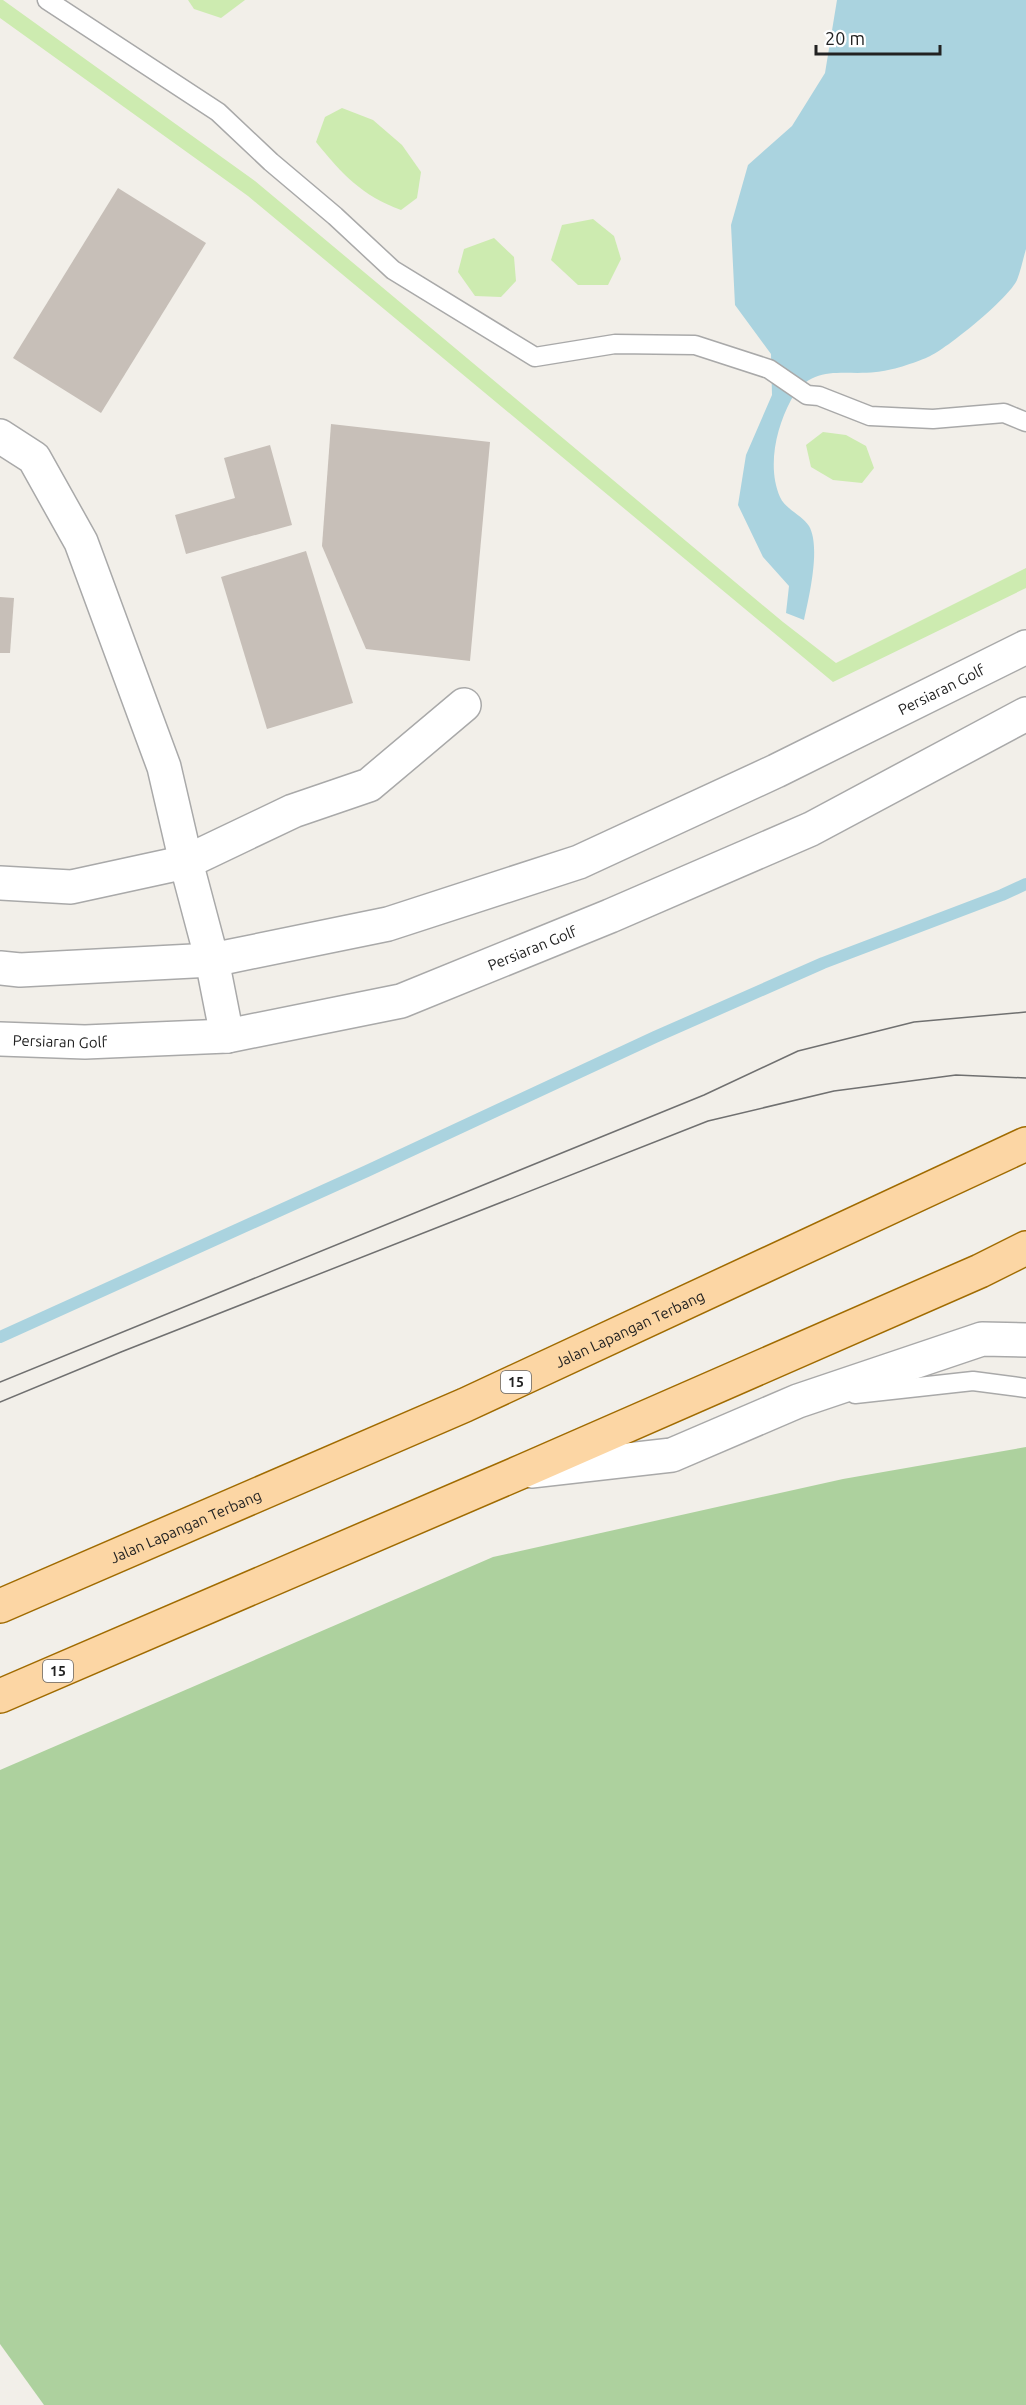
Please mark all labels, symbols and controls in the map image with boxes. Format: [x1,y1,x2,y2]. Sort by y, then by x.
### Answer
scale bar [816,18,940,56]
text: 20 m [825,28,865,48]
street label: Persiaran Golf [895,660,987,718]
street label: Persiaran Golf [485,922,579,973]
street label: Persiaran Golf [13,1031,108,1051]
street label: Jalan Lapangan Terbang [552,1286,707,1371]
road number: 15 [501,1371,531,1393]
street label: Jalan Lapangan Terbang [107,1486,264,1566]
road number: 15 [43,1660,73,1682]

